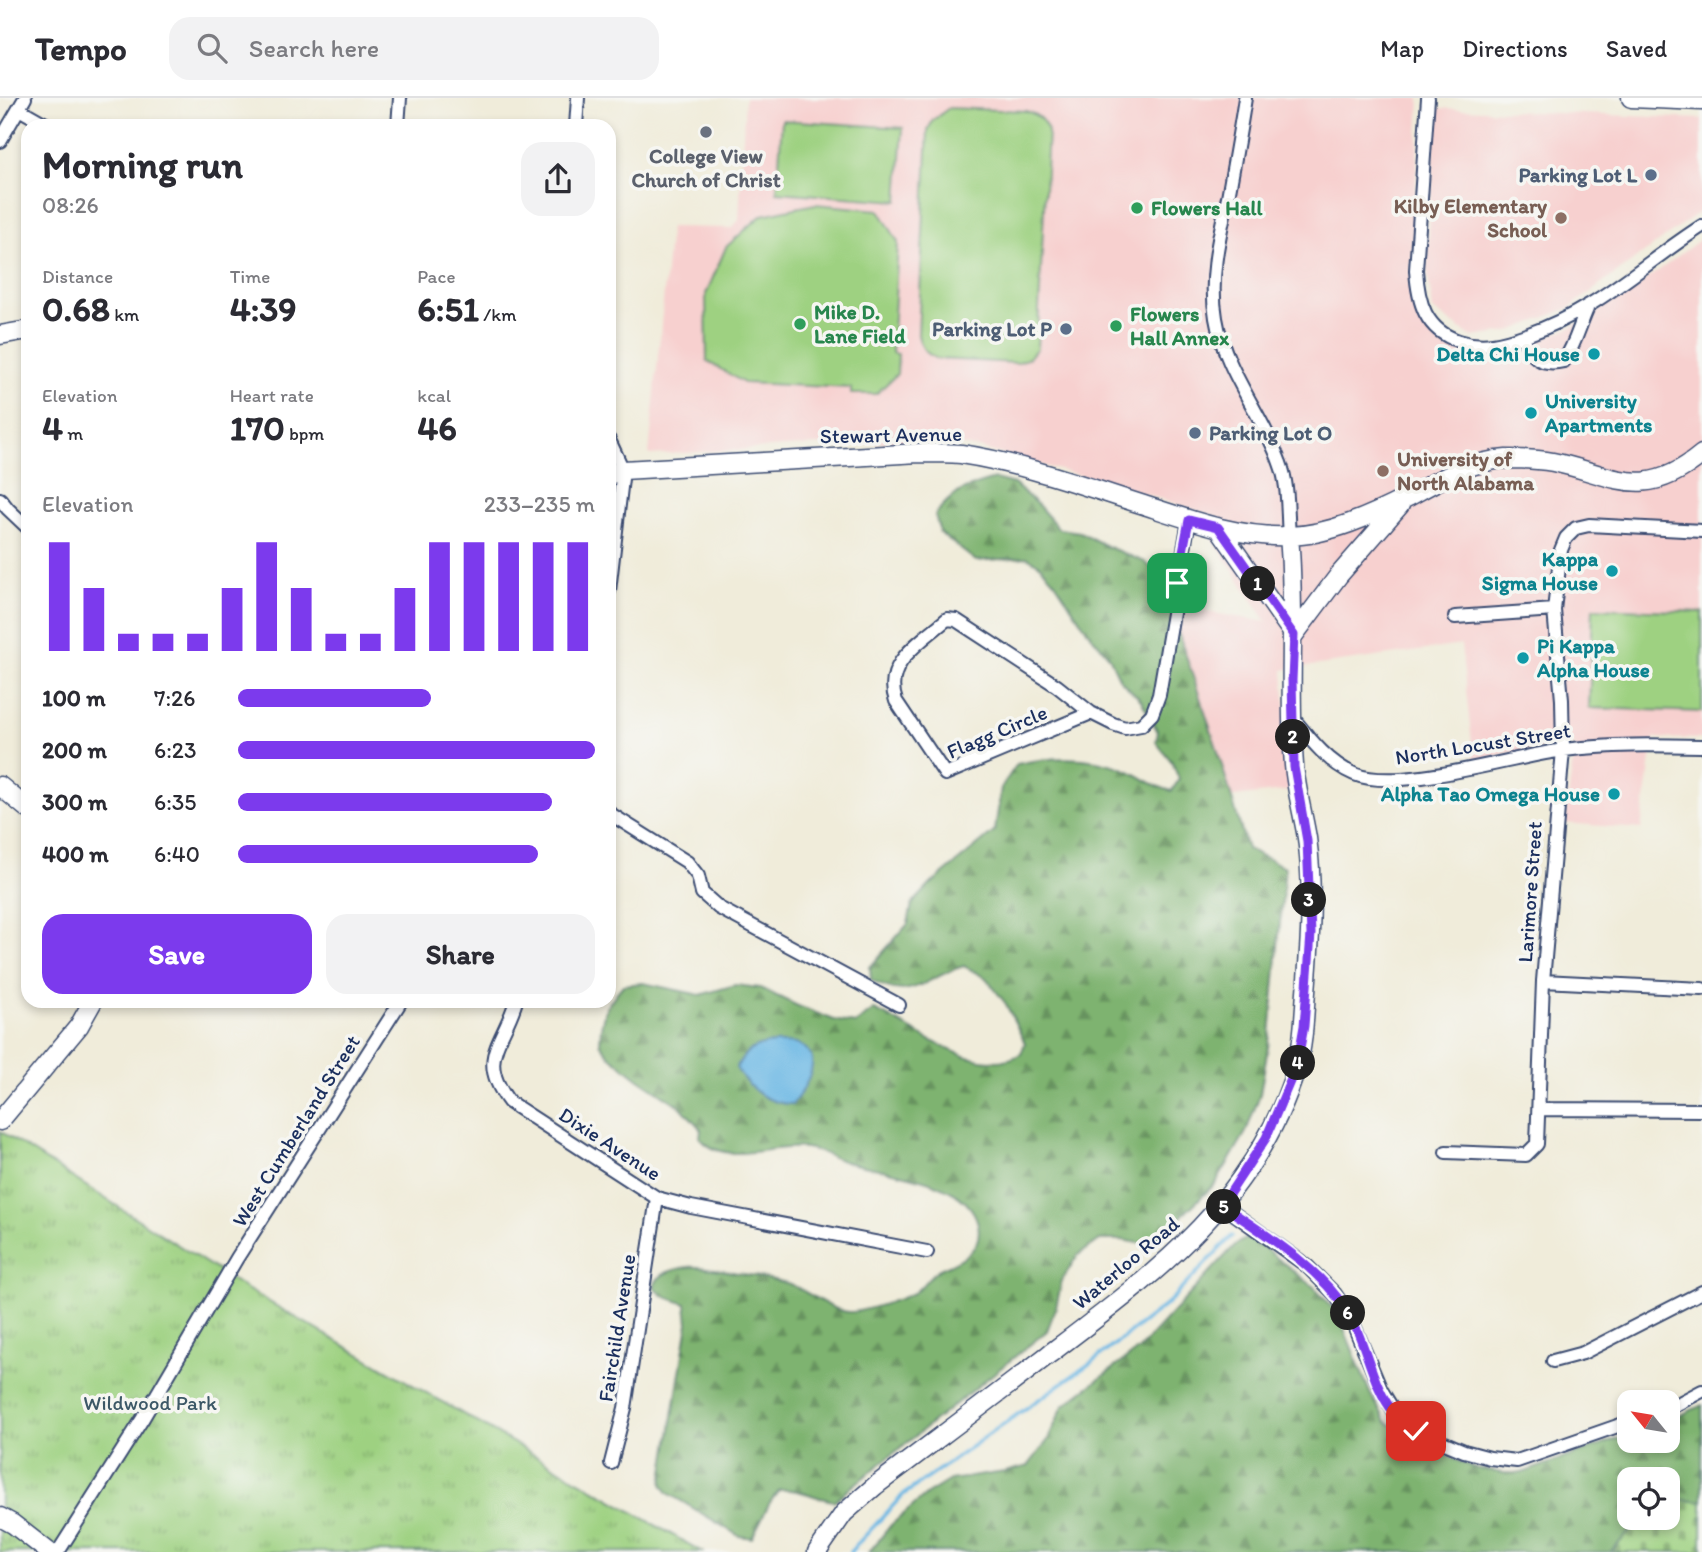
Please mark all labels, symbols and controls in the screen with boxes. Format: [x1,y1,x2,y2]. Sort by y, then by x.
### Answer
search box [169,17,659,80]
text: Tempo [35,29,127,68]
icon: search [193,29,231,67]
text: Search here [249,32,379,64]
text: Map [1380,34,1424,63]
text: Directions [1462,34,1568,63]
text: Saved [1606,34,1667,63]
marker: College View Church of Christ [698,124,714,140]
text: Morning run [42,142,243,188]
button: share [521,142,595,216]
place label: College View Church of Christ [631,143,781,192]
place label: Parking Lot L [1518,162,1637,188]
marker: Parking Lot L [1643,167,1659,183]
text: 08:26 [42,191,99,219]
place label: Kilby Elementary School [1394,193,1548,242]
place label: Flowers Hall [1151,195,1264,220]
marker: Flowers Hall [1129,200,1145,216]
marker: Kilby Elementary School [1553,210,1569,226]
text: Distance [42,265,113,288]
text: Time [230,265,270,288]
text: Pace [417,265,455,288]
text: 0.68 [42,288,110,330]
text: 4:39 [230,288,297,330]
text: 6:51 [417,288,479,330]
place label: Mike D. Lane Field [814,299,906,348]
place label: Flowers Hall Annex [1130,301,1229,350]
text: km [110,303,139,326]
text: /km [479,303,516,326]
marker: Mike D. Lane Field [792,316,808,332]
place label: Parking Lot P [932,316,1052,342]
marker: Flowers Hall Annex [1108,318,1124,334]
marker: Parking Lot P [1058,321,1074,337]
place label: Delta Chi House [1436,341,1580,366]
marker: Delta Chi House [1586,346,1602,362]
text: Elevation [42,384,118,407]
text: Heart rate [230,384,314,407]
text: kcal [417,384,451,407]
place label: University Apartments [1544,388,1652,438]
marker: University Apartments [1523,405,1539,421]
text: 4 [42,407,63,449]
text: 170 [230,407,285,449]
text: 46 [417,407,457,449]
place label: Parking Lot O [1209,420,1332,446]
street label: Stewart Avenue [820,421,962,448]
text: m [63,422,83,445]
text: bpm [285,422,324,445]
marker: Parking Lot O [1187,425,1203,441]
place label: University of North Alabama [1397,446,1535,495]
marker: University of North Alabama [1375,463,1391,479]
text: Elevation [42,490,133,518]
text: 233–235 m [484,490,595,518]
place label: Kappa Sigma House [1482,546,1599,596]
pin [1147,553,1207,613]
marker: Kappa Sigma House [1604,563,1620,579]
icon: arrive [1158,564,1196,602]
pin: 1 [1240,566,1276,602]
text: 1 [1253,572,1262,595]
place label: Pi Kappa Alpha House [1536,633,1650,683]
marker: Pi Kappa Alpha House [1515,650,1531,666]
text: 100 m [42,684,106,712]
text: 7:26 [154,684,195,712]
street label: Flagg Circle [943,699,1051,764]
street label: North Locust Street [1393,717,1573,770]
pin: 2 [1276,720,1310,754]
text: 2 [1288,725,1298,748]
text: 200 m [42,736,107,764]
text: 6:23 [154,736,196,764]
place label: Alpha Tao Omega House [1380,781,1600,807]
marker: Alpha Tao Omega House [1606,786,1622,802]
text: 300 m [42,788,107,816]
text: 6:35 [154,788,196,816]
street label: Larimore Street [1512,820,1547,963]
text: 400 m [42,840,109,868]
text: 6:40 [154,840,200,868]
pin: 3 [1292,882,1326,918]
text: 3 [1303,888,1314,911]
button: Save [42,914,312,994]
button: Share [326,914,595,994]
street label: West Cumberland Street [226,1030,365,1231]
pin: 4 [1280,1046,1316,1080]
text: 4 [1292,1051,1303,1074]
street label: Dixie Avenue [555,1101,666,1186]
pin: 5 [1206,1190,1242,1224]
text: 5 [1219,1195,1228,1218]
street label: Waterloo Road [1067,1210,1184,1315]
street label: Fairchild Avenue [592,1252,641,1404]
pin: 6 [1330,1296,1366,1330]
text: 6 [1342,1301,1353,1324]
park label: Wildwood Park [83,1390,217,1415]
north arrow [1617,1390,1680,1452]
map controls [1617,1390,1680,1530]
pin [1386,1401,1446,1461]
icon: check [1397,1412,1435,1450]
button: locate [1617,1467,1680,1530]

